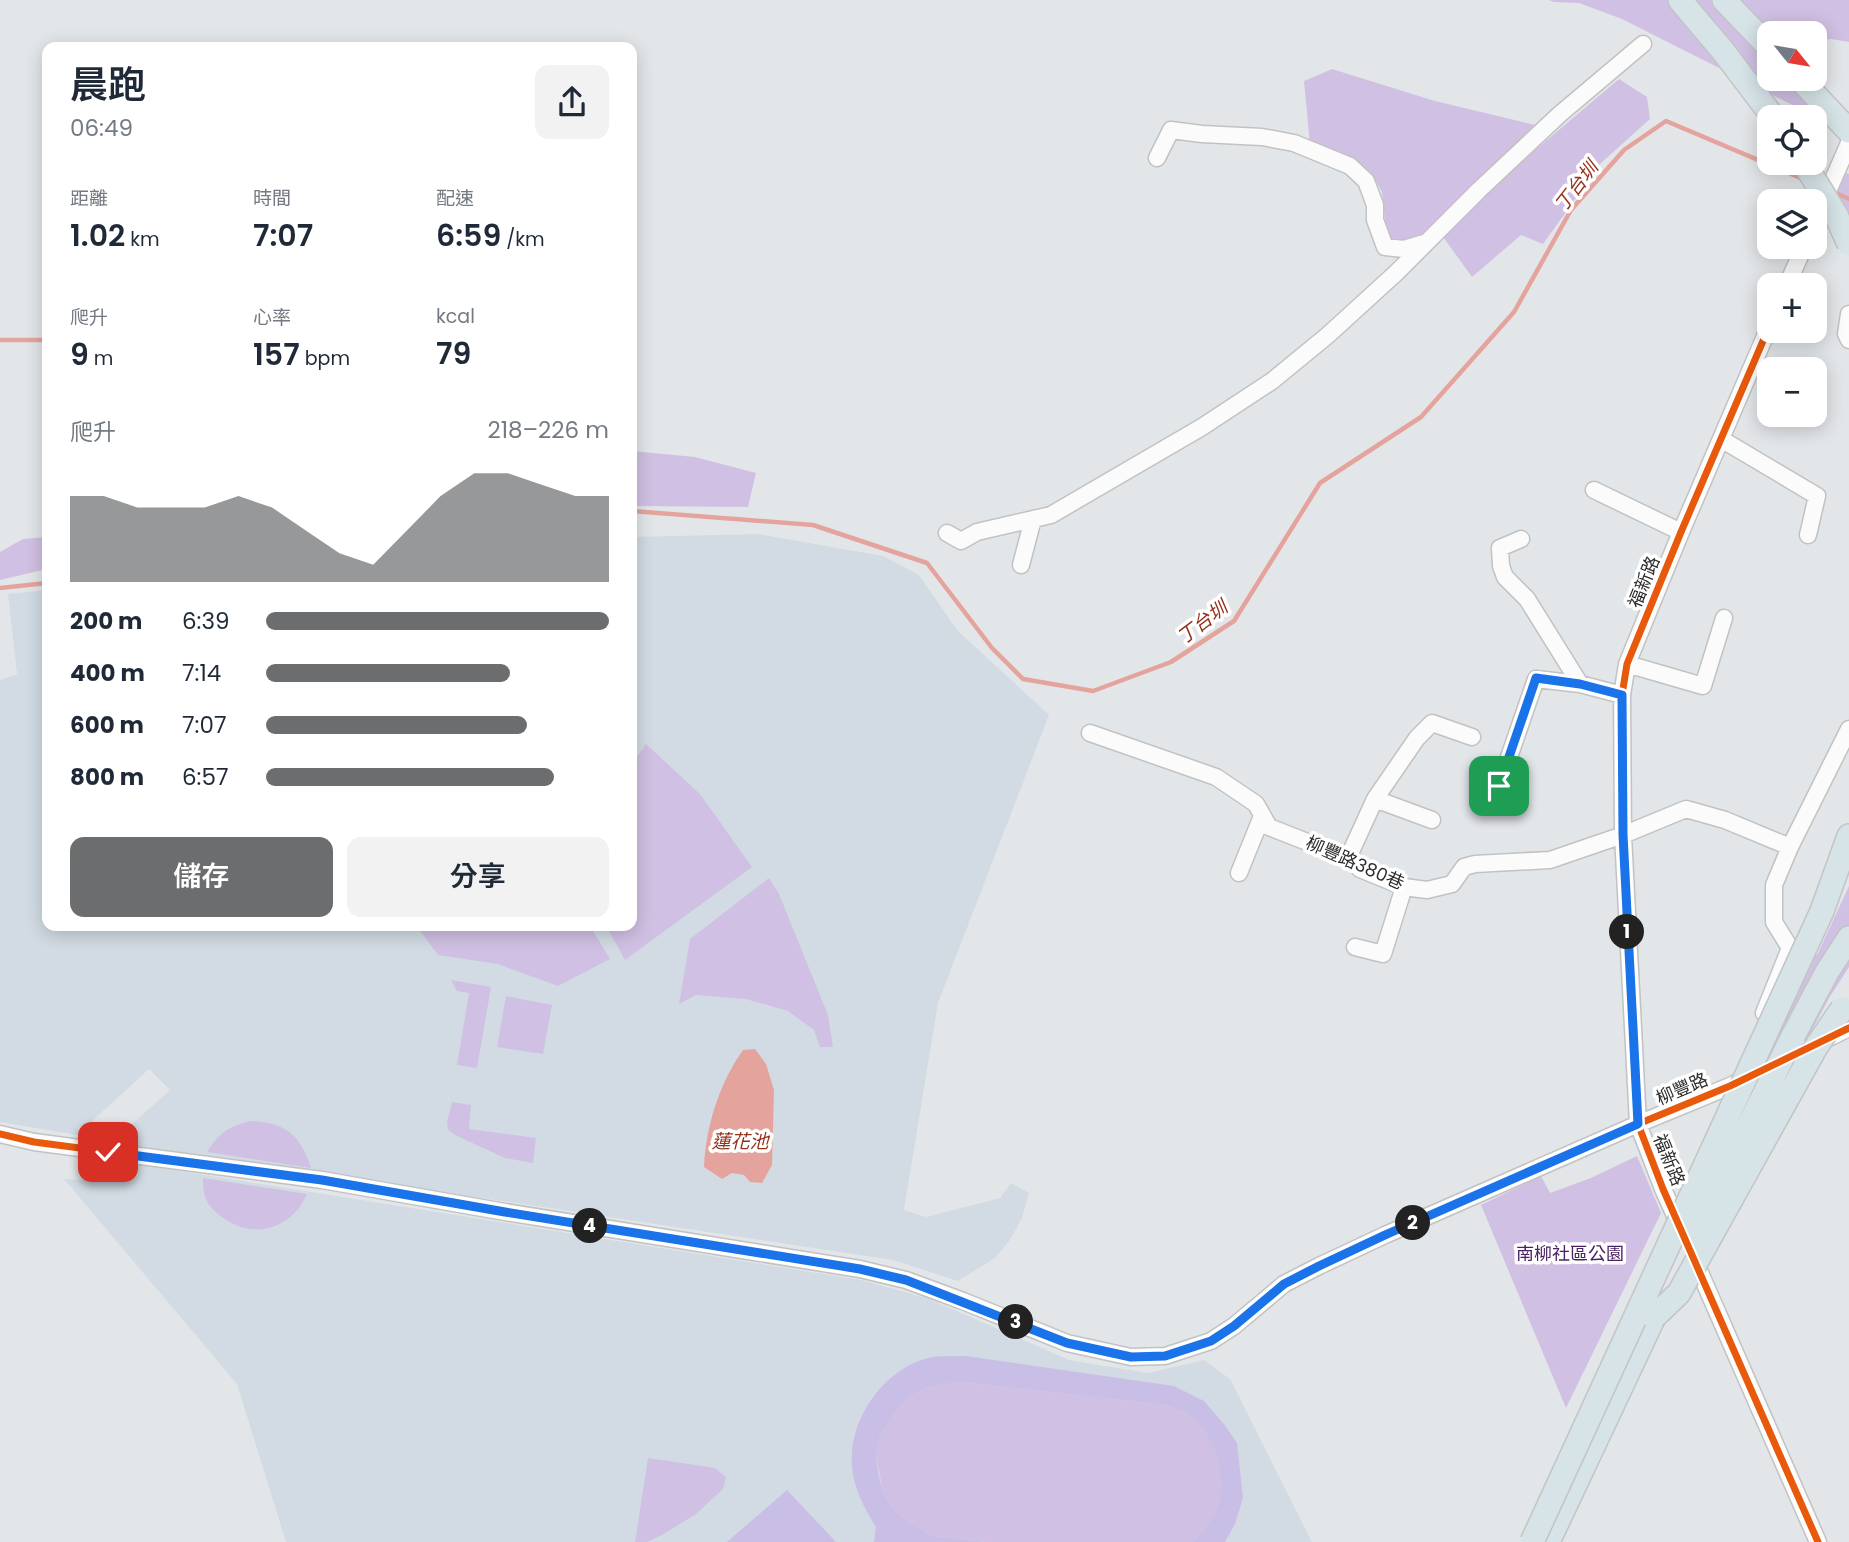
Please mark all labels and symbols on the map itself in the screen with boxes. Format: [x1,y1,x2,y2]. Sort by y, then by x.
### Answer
north arrow [1757,21,1827,91]
water label: 丁台圳 [1548,153,1606,217]
street label: 福新路 [1622,552,1665,612]
water label: 丁台圳 [1171,593,1236,650]
pin [1469,756,1529,816]
street label: 柳豐路380巷 [1302,830,1408,895]
pin: 1 [1610,914,1644,950]
street label: 柳豐路 [1652,1066,1712,1111]
pin [78,1122,138,1182]
water label: 蓮花池 [711,1128,770,1155]
street label: 福新路 [1648,1130,1691,1190]
pin: 2 [1396,1206,1430,1240]
pin: 4 [572,1208,608,1244]
park label: 南柳社區公園 [1516,1241,1624,1266]
pin: 3 [998,1304,1034,1340]

